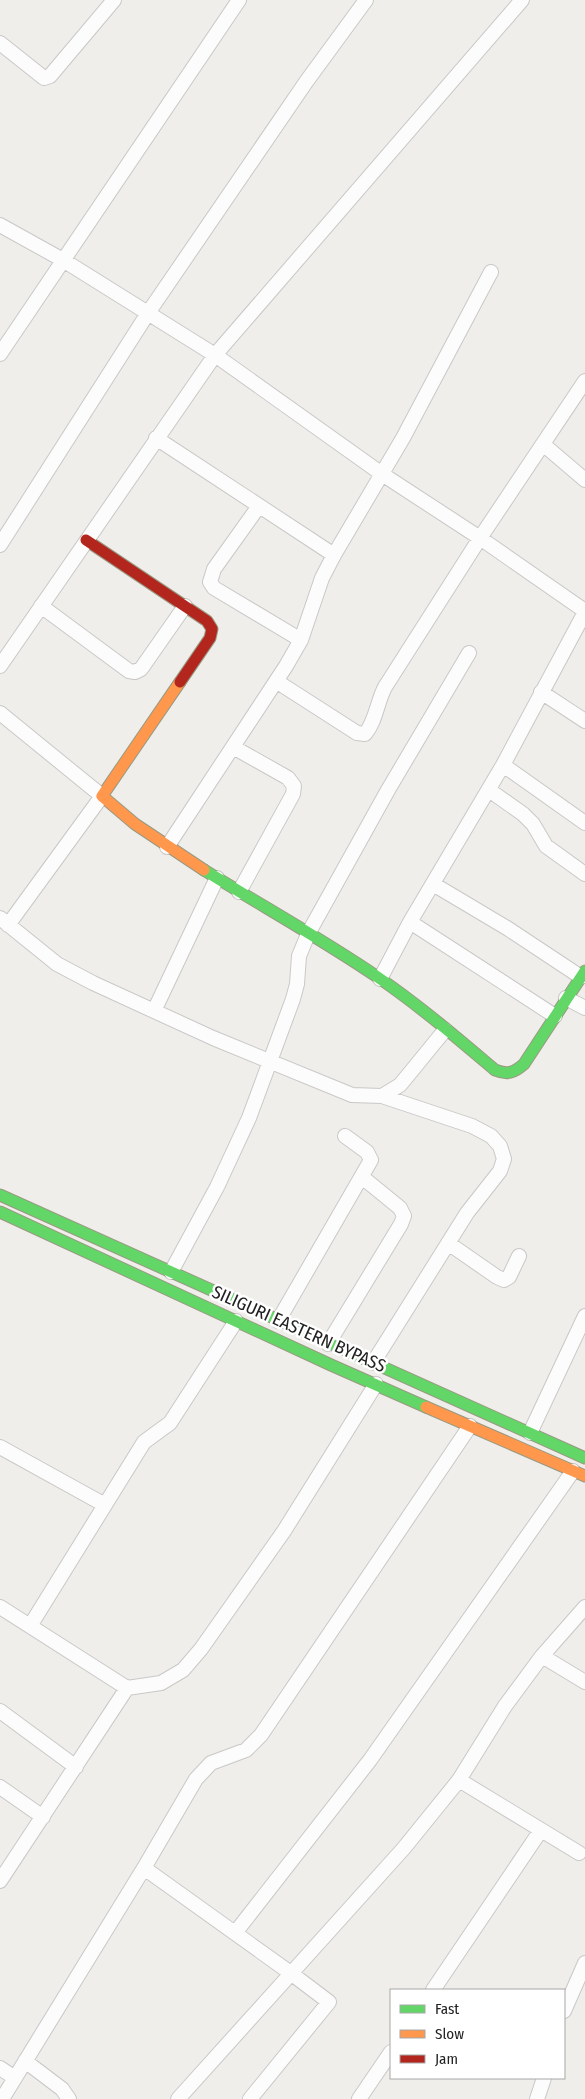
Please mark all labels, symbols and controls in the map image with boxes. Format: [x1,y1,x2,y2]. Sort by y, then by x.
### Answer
street label: SILIGURI EASTERN BYPASS [209,1281,389,1377]
legend [390,1989,565,2079]
text: Fast [435,2000,459,2018]
text: Slow [435,2025,464,2043]
text: Jam [435,2050,458,2068]

